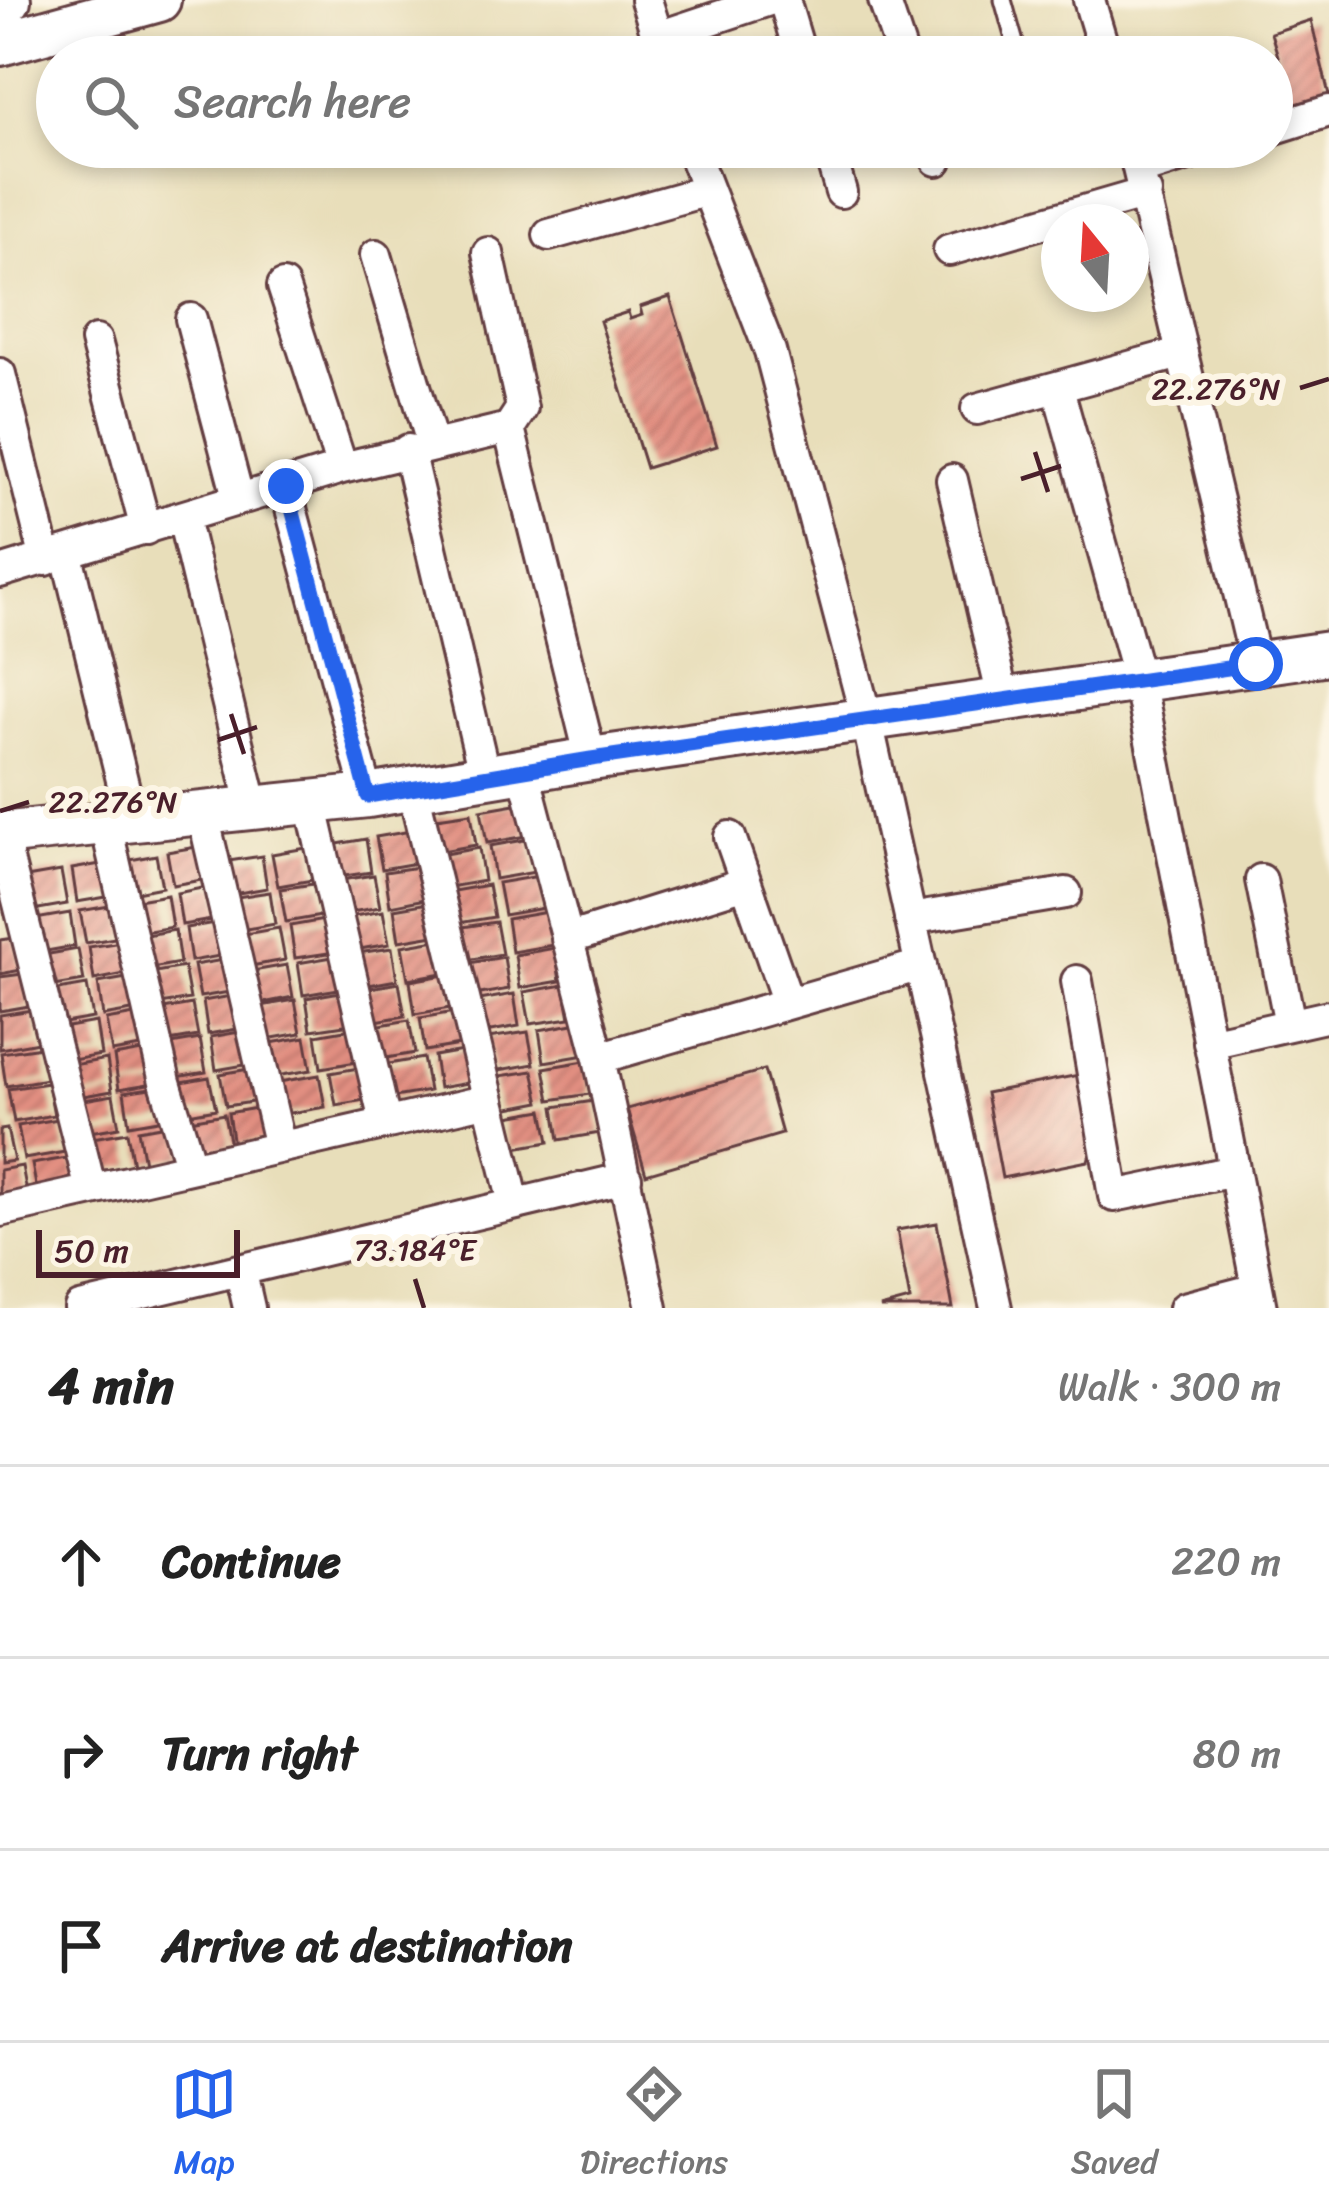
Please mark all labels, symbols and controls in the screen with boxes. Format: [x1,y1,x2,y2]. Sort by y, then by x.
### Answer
search box [36,36,1293,168]
text: Search here [174,62,411,142]
icon: search [78,69,144,135]
north arrow [1041,204,1149,312]
text: 22.276°N [1152,362,1281,416]
route end [259,459,313,513]
route start [1229,637,1283,691]
text: 22.276°N [49,775,178,829]
text: 50 m [54,1222,129,1280]
text: 73.184°E [354,1223,478,1277]
scale bar [36,1224,240,1277]
text: 4 min [48,1341,174,1431]
text: Walk · 300 m [1058,1352,1281,1421]
text: Continue [162,1522,341,1602]
text: 220 m [1171,1527,1281,1596]
icon: ahead [48,1529,114,1595]
text: Turn right [162,1714,357,1794]
text: 80 m [1193,1719,1281,1788]
icon: right [48,1721,114,1787]
text: Arrive at destination [162,1906,572,1986]
icon: arrive [48,1913,114,1979]
tab: Map [171,2061,237,2191]
tab: Directions [580,2061,728,2191]
tab: Saved [1071,2061,1158,2191]

